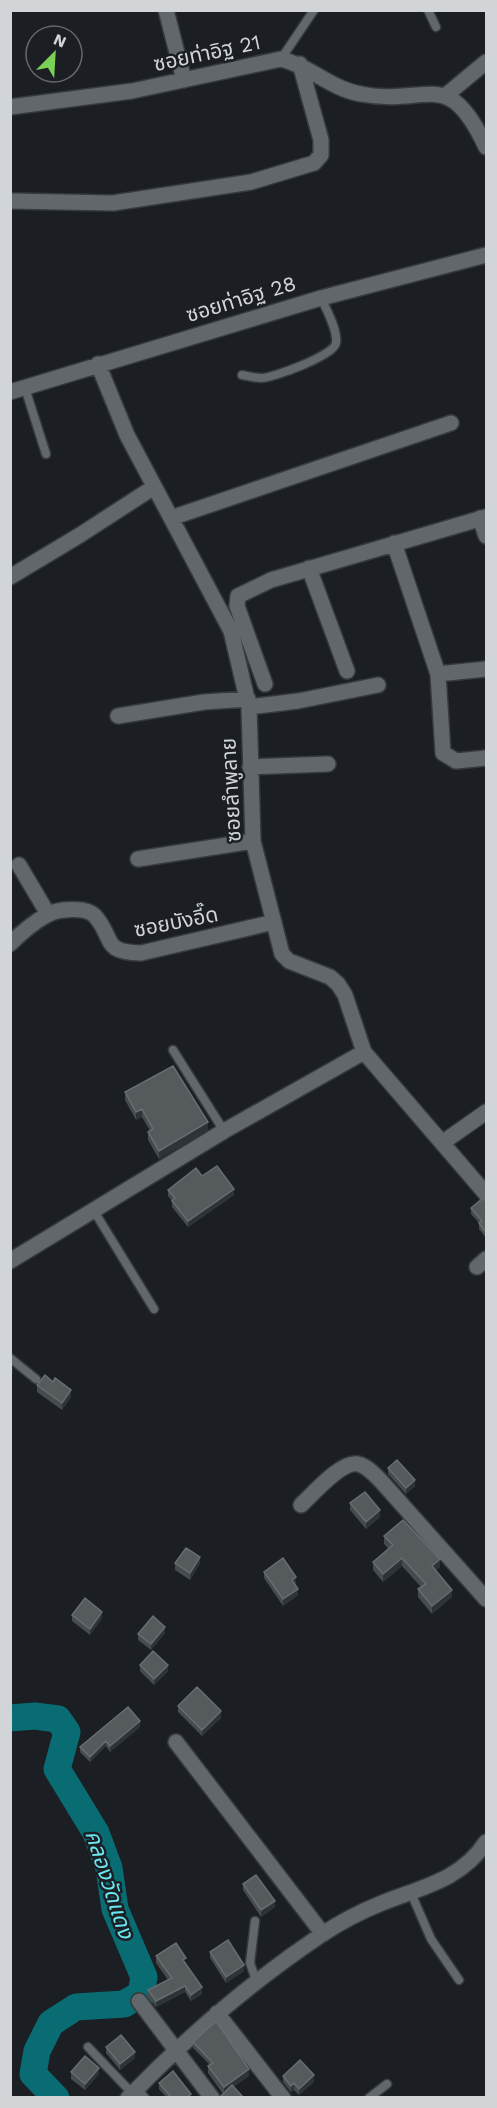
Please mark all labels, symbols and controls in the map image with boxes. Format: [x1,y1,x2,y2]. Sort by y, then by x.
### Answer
north arrow [24,24,84,84]
street label: ซอยท่าอิฐ 21 [151,29,263,76]
text: N [51,30,69,52]
street label: ซอยท่าอิฐ 28 [183,270,299,327]
street label: ซอยลำพูลาย [215,737,247,843]
street label: ซอยบังอี๊ด [131,899,220,942]
water label: คลองวัดแดง [80,1827,139,1943]

